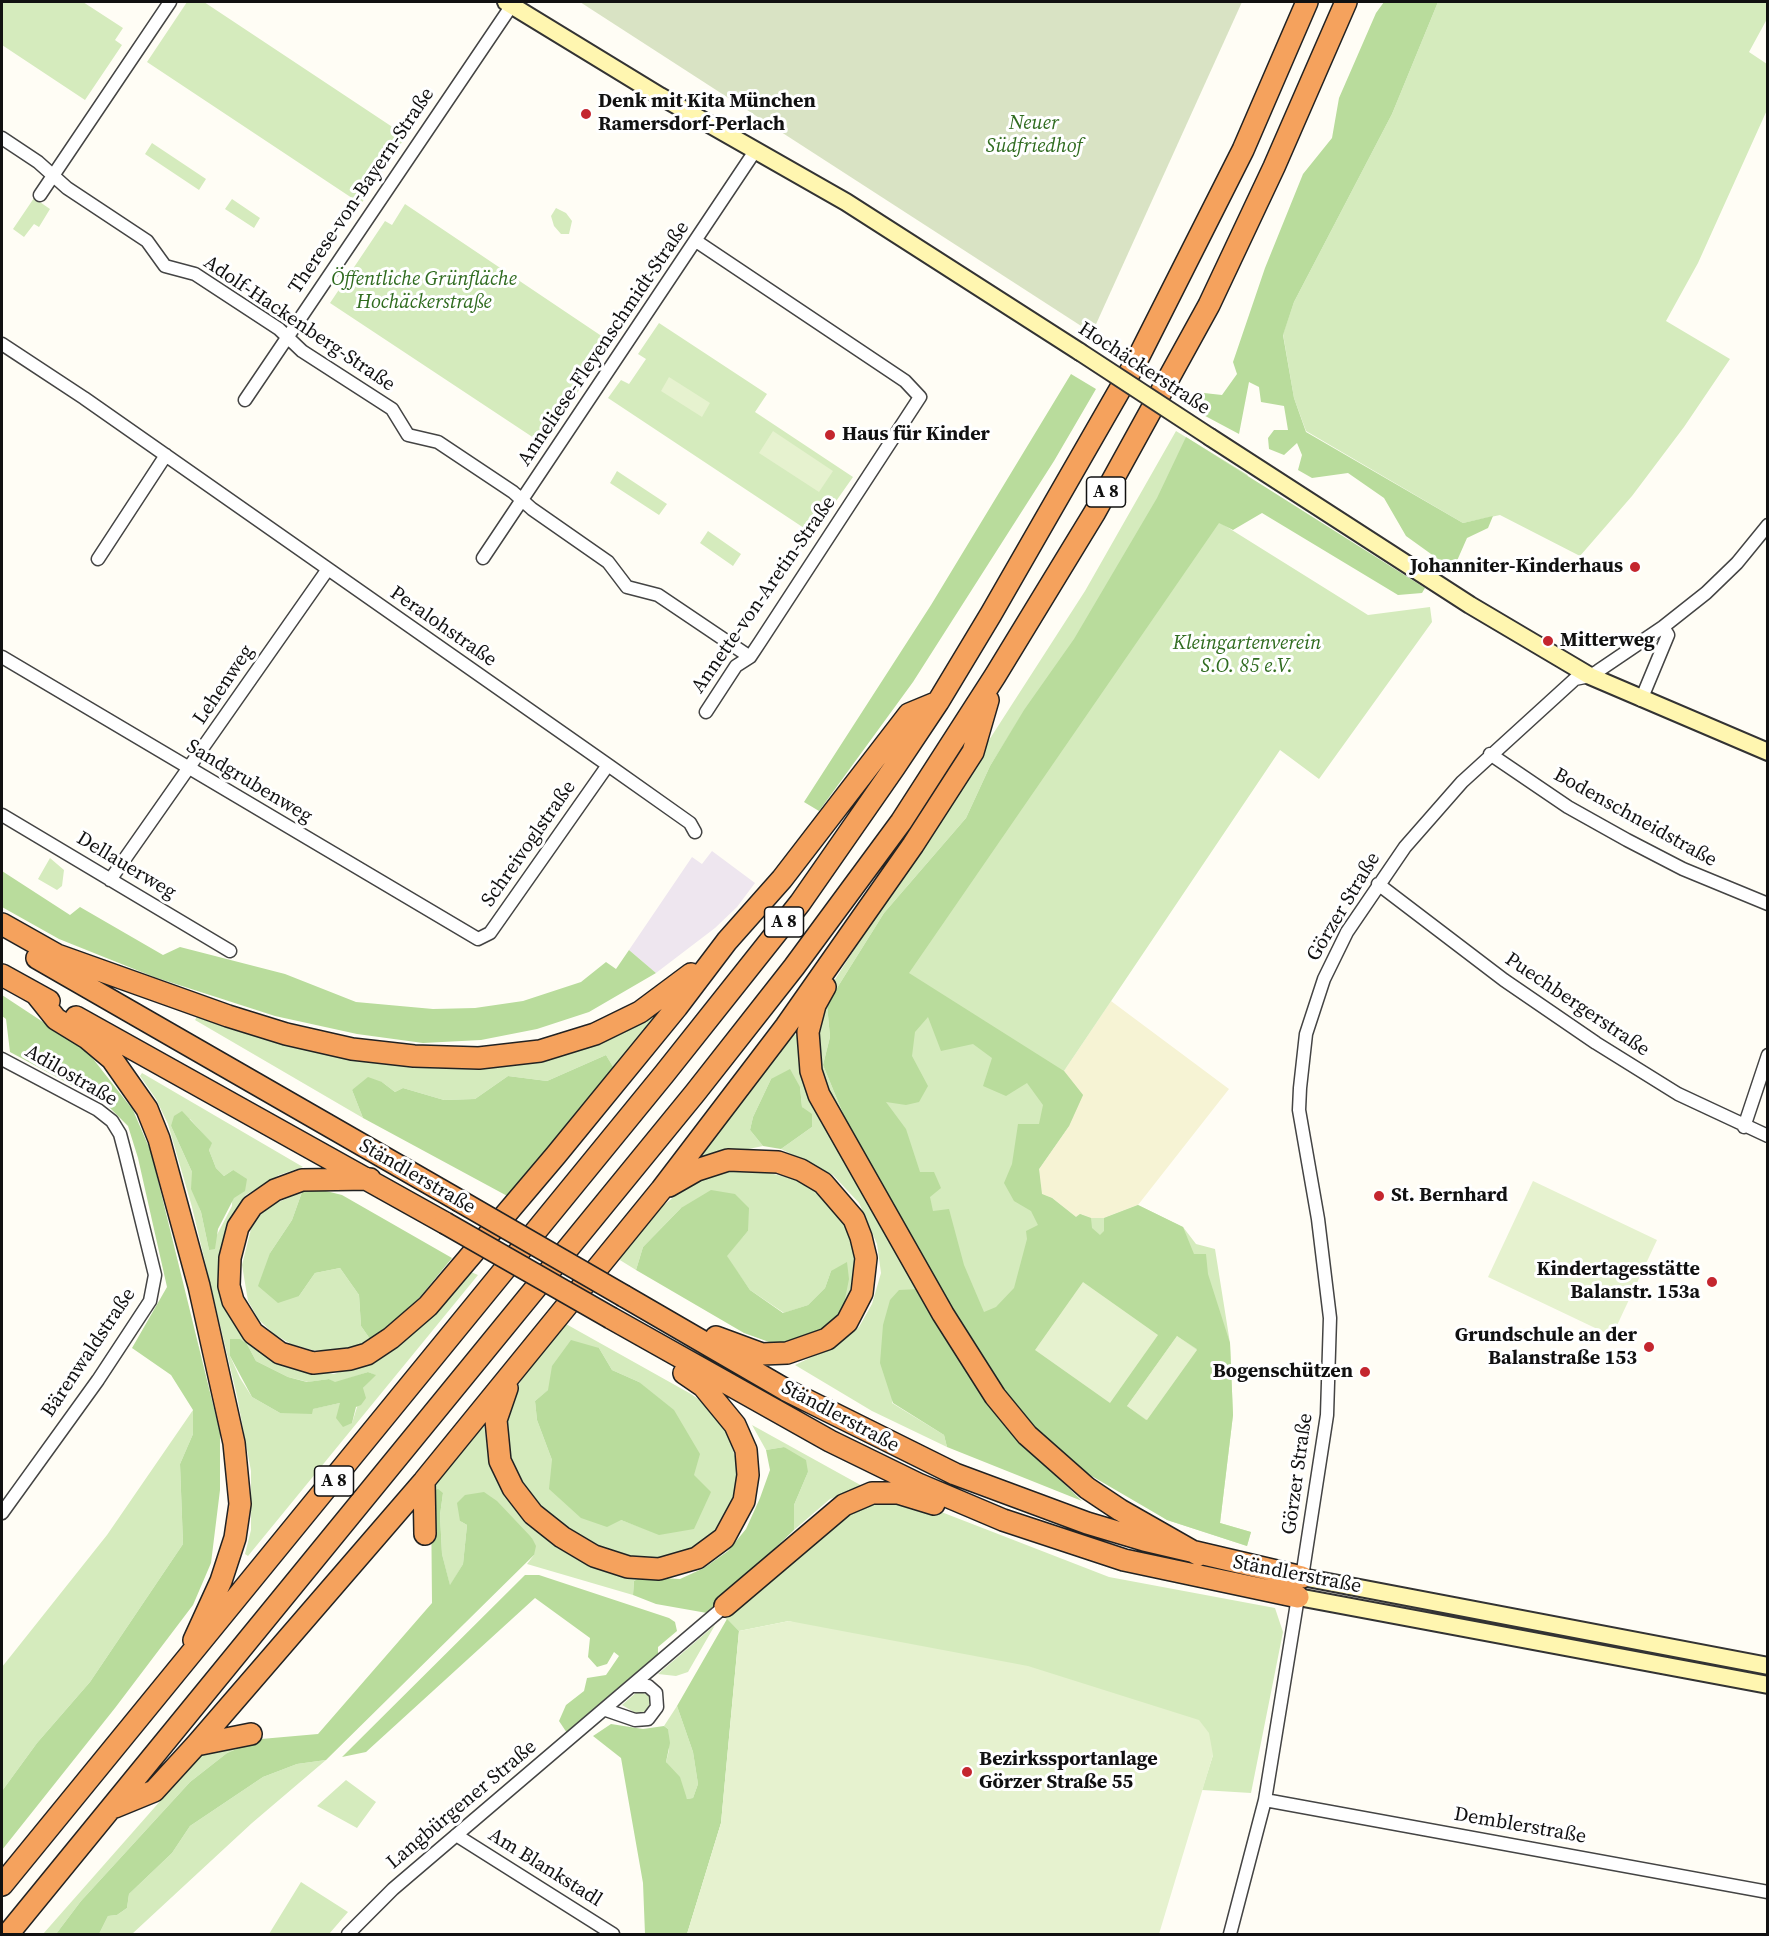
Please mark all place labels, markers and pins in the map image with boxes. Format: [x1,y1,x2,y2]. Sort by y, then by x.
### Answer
place label: Denk mit Kita München Ramersdorf-Perlach [598,90,816,137]
marker: Denk mit Kita München Ramersdorf-Perlach [579,107,593,121]
place label: Haus für Kinder [842,423,990,447]
marker: Haus für Kinder [823,428,837,442]
place label: Johanniter-Kinderhaus [1410,555,1623,579]
marker: Johanniter-Kinderhaus [1628,560,1642,574]
place label: Mitterweg [1560,629,1655,653]
marker: Mitterweg [1541,634,1555,648]
place label: St. Bernhard [1391,1184,1508,1208]
marker: St. Bernhard [1372,1189,1386,1203]
place label: Kindertagesstätte Balanstr. 153a [1537,1258,1700,1305]
marker: Kindertagesstätte Balanstr. 153a [1705,1275,1719,1289]
place label: Grundschule an der Balanstraße 153 [1455,1324,1637,1371]
marker: Grundschule an der Balanstraße 153 [1642,1340,1656,1354]
place label: Bogenschützen [1213,1360,1353,1384]
marker: Bogenschützen [1358,1365,1372,1379]
place label: Bezirkssportanlage Görzer Straße 55 [979,1748,1158,1795]
marker: Bezirkssportanlage Görzer Straße 55 [960,1765,974,1779]

